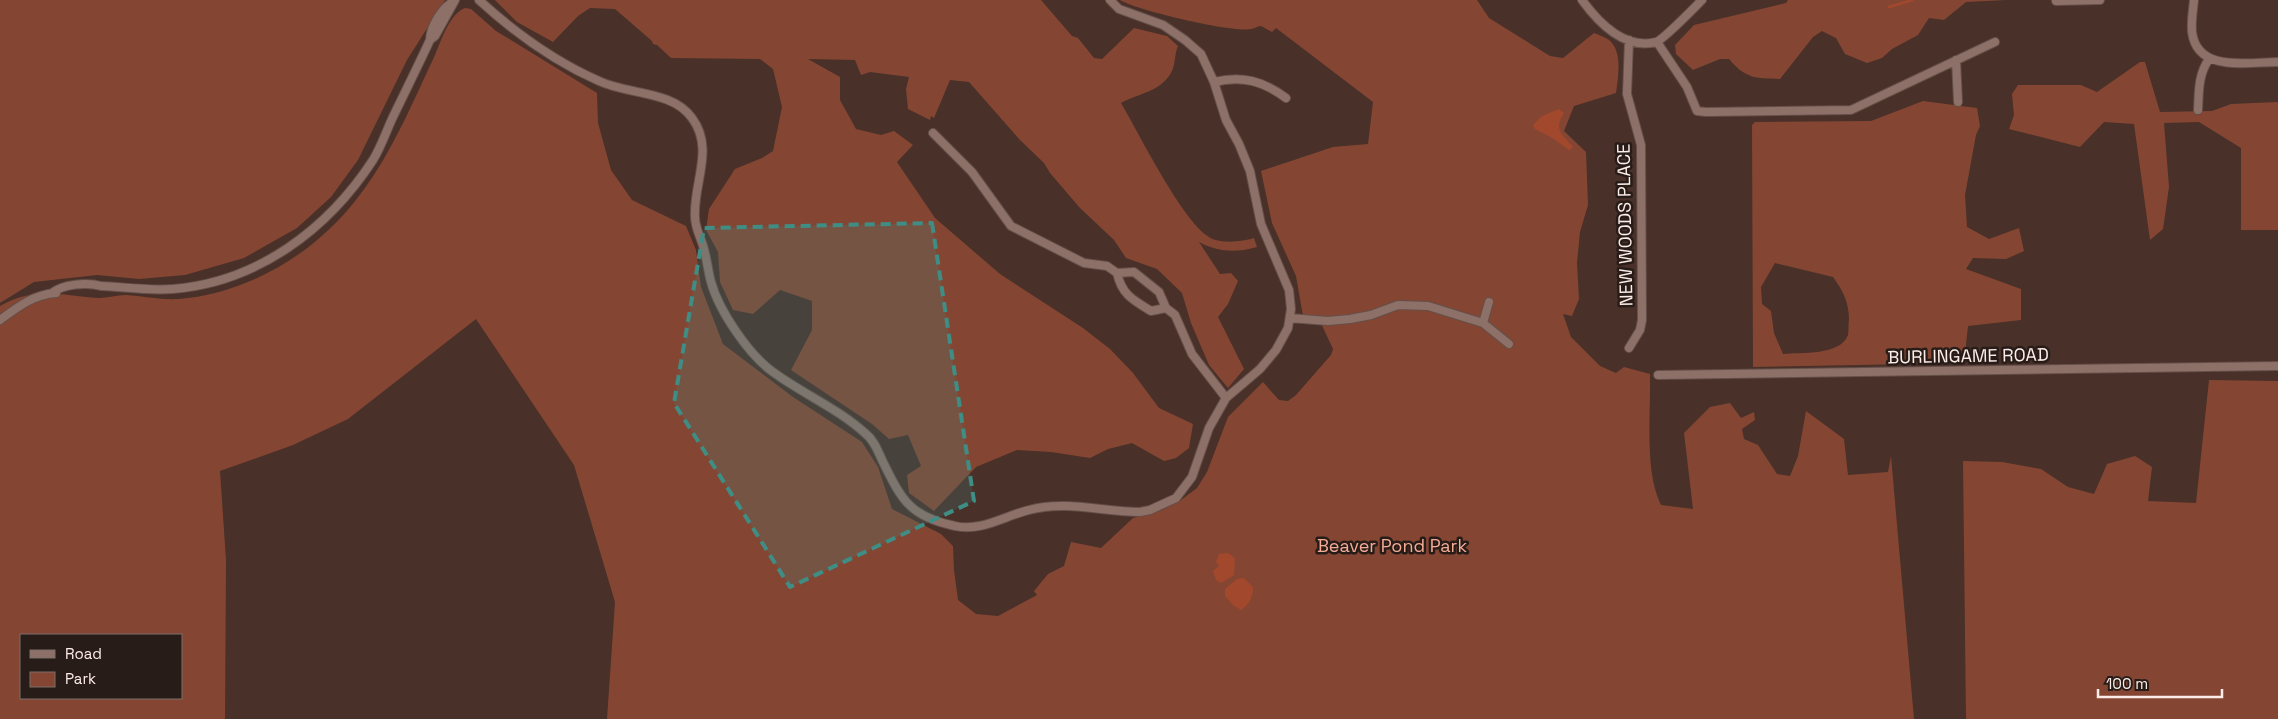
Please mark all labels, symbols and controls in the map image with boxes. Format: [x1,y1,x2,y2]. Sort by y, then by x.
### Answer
street label: NEW WOODS PLACE [1612,144,1637,306]
street label: BURLINGAME ROAD [1887,343,2049,368]
park label: Beaver Pond Park [1317,534,1467,557]
legend [20,634,182,699]
text: Road [65,644,102,663]
scale bar [2098,666,2222,698]
text: Park [65,669,96,688]
text: 100 m [2106,674,2148,693]

